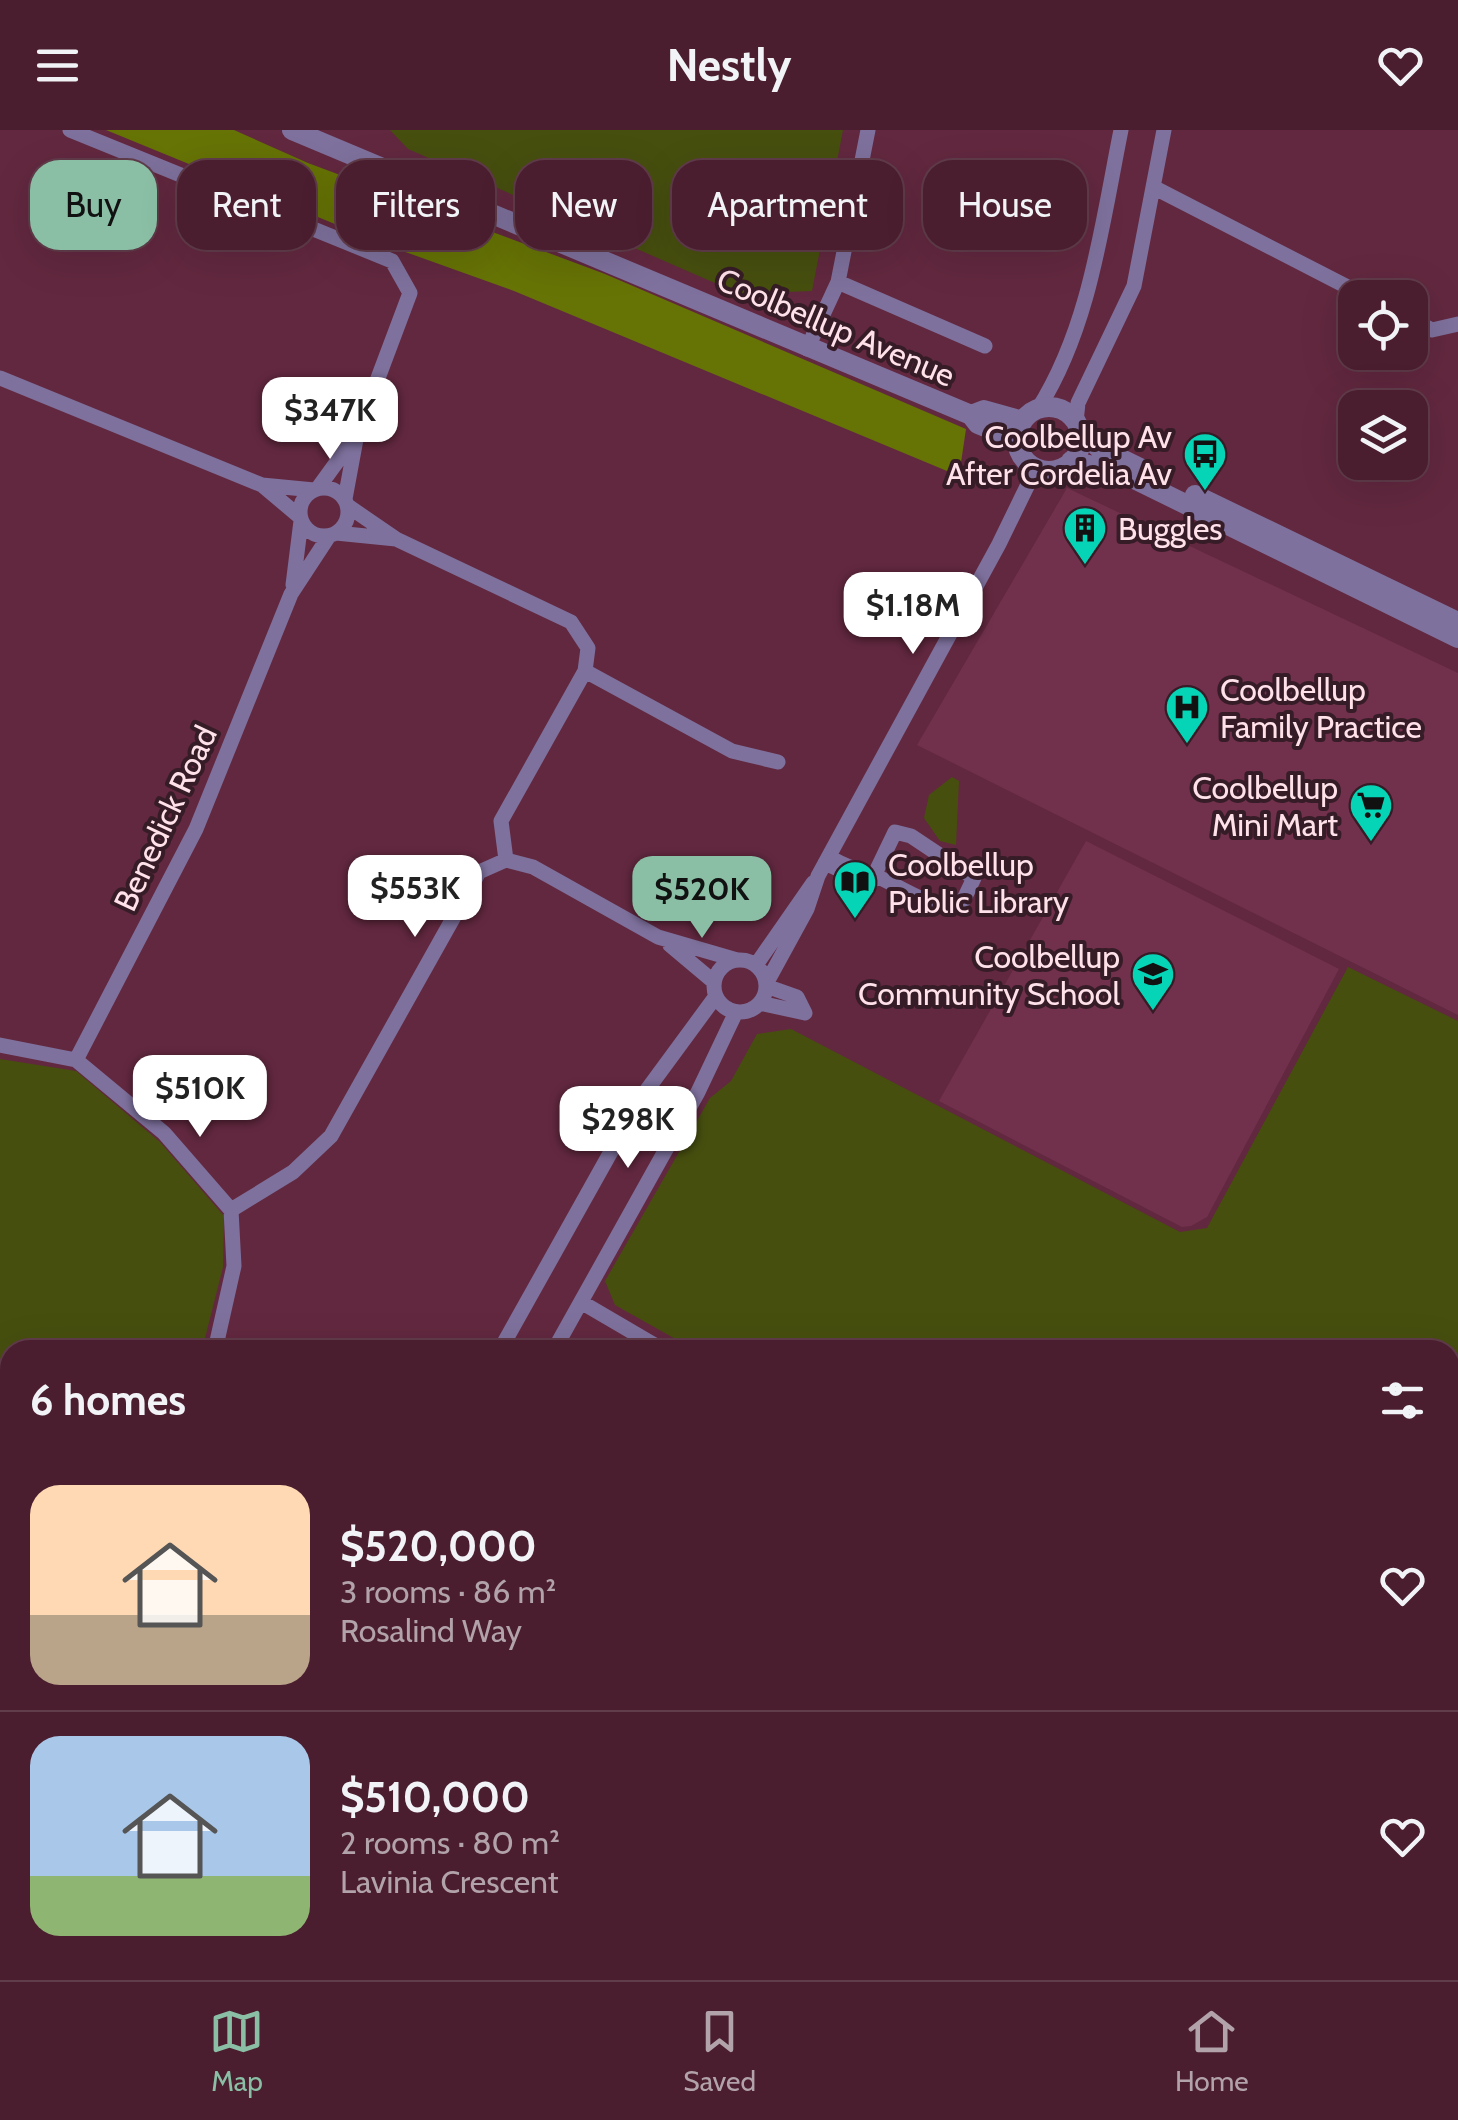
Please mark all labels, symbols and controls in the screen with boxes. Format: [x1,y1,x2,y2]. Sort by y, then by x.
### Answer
icon: menu [30,38,85,93]
text: Nestly [667,38,791,92]
icon: heart [1373,38,1428,93]
chip: Buy [30,160,157,250]
chip: Rent [177,160,316,250]
chip: Filters [336,160,495,250]
chip: New [515,160,652,250]
chip: Apartment [672,160,903,250]
chip: House [923,160,1087,250]
street label: Coolbellup Avenue [711,259,961,395]
map controls [1338,280,1428,480]
button: locate [1338,280,1428,370]
pin: $347K [260,377,400,462]
text: $347K [284,390,376,429]
button: layers [1338,390,1428,480]
place label: Coolbellup Av After Cordelia Av [946,417,1172,493]
bus stop icon: Coolbellup Av After Cordelia Av [1182,431,1228,492]
building icon: Buggles [1062,505,1108,566]
place label: Buggles [1118,509,1223,548]
pin: $1.18M [832,572,994,657]
text: $1.18M [866,585,960,624]
place label: Coolbellup Family Practice [1220,670,1422,746]
hospital icon: Coolbellup Family Practice [1164,684,1210,745]
street label: Benedick Road [105,719,225,917]
place label: Coolbellup Mini Mart [1192,768,1338,844]
supermarket icon: Coolbellup Mini Mart [1348,782,1394,843]
place label: Coolbellup Public Library [888,845,1069,921]
pin: $553K [345,855,485,940]
pin: $520K [632,856,772,941]
library icon: Coolbellup Public Library [832,859,878,920]
text: $553K [370,868,460,907]
text: $520K [654,869,750,908]
place label: Coolbellup Community School [858,937,1120,1013]
school or university icon: Coolbellup Community School [1130,951,1176,1012]
pin: $510K [130,1055,270,1140]
text: $510K [155,1068,245,1107]
pin: $298K [558,1086,698,1171]
text: $298K [582,1099,674,1138]
icon: filters [1375,1373,1430,1428]
text: 6 homes [30,1374,186,1426]
text: $520,000 [340,1520,537,1572]
icon: home [110,1525,230,1645]
icon: heart [1375,1558,1430,1613]
text: 3 rooms · 86 m² [340,1572,556,1611]
text: Rosalind Way [340,1611,522,1650]
text: $510,000 [340,1771,530,1823]
icon: home [110,1776,230,1896]
icon: heart [1375,1809,1430,1864]
text: 2 rooms · 80 m² [340,1823,560,1862]
text: Lavinia Crescent [340,1862,559,1901]
tab: Map [209,2004,264,2098]
tab: Saved [683,2004,756,2098]
tab: Home [1175,2004,1249,2098]

